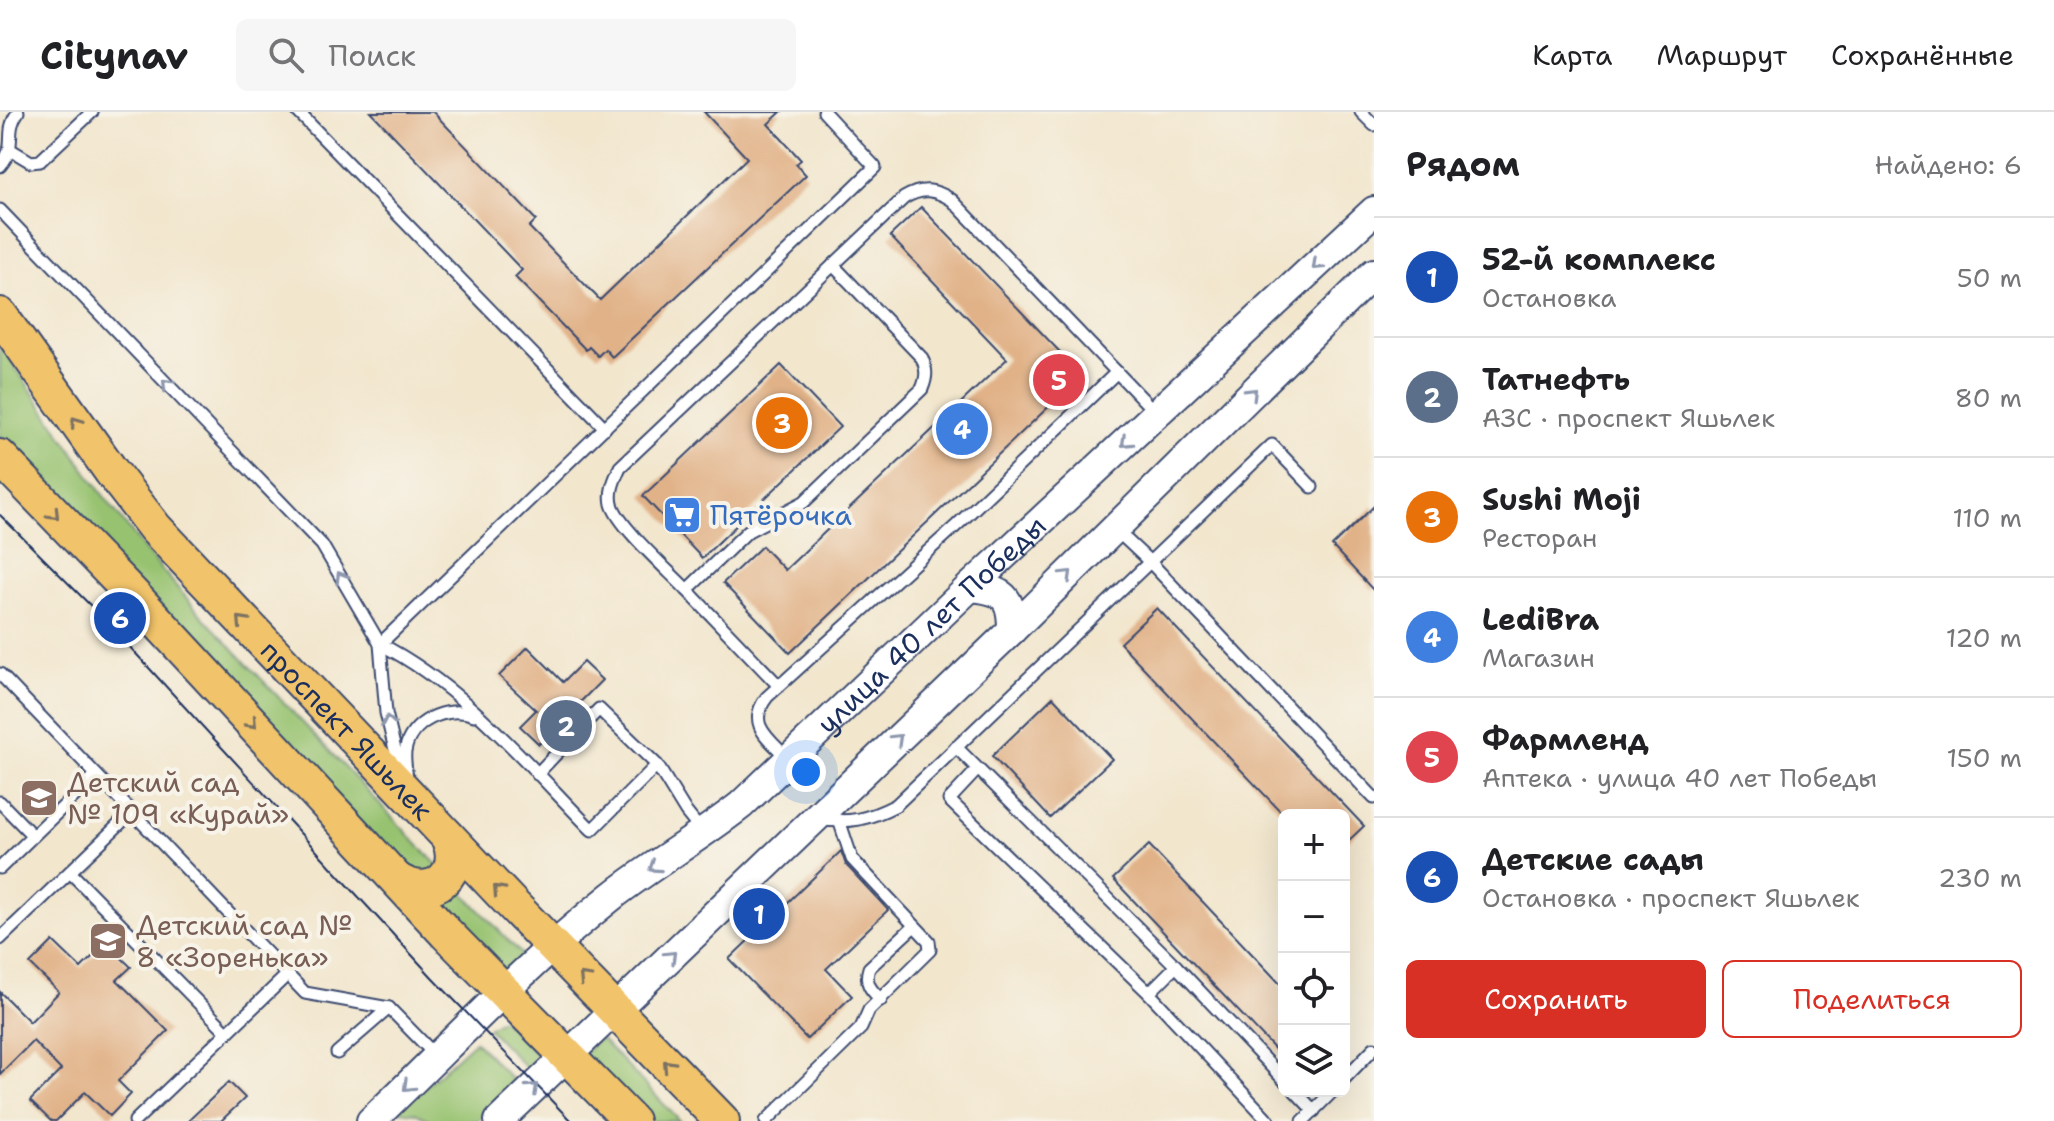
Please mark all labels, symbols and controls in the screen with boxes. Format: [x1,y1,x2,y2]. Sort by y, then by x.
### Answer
search box [236,19,796,91]
text: Citynav [40,30,188,81]
icon: search [264,33,308,77]
text: Поиск [328,35,416,76]
text: Карта [1532,36,1612,74]
text: Маршрут [1656,36,1787,74]
text: Сохранённые [1831,36,2014,74]
text: Рядом [1406,141,1520,187]
text: Найдено: 6 [1875,147,2022,182]
text: 52-й комплекс [1482,239,1716,280]
one-way arrow [1312,255,1326,270]
text: 1 [1426,260,1438,295]
text: 50 m [1957,260,2022,295]
text: Остановка [1482,280,1617,315]
pin: 5 [1033,350,1085,410]
text: Татнефть [1482,359,1630,400]
one-way arrow [162,379,177,393]
text: 2 [1423,380,1441,415]
text: 80 m [1955,380,2022,415]
one-way arrow [1243,388,1258,402]
pin: 3 [756,393,808,453]
pin: 4 [936,399,988,459]
text: АЗС · проспект Яшьлек [1482,400,1775,435]
one-way arrow [71,416,86,430]
one-way arrow [1121,432,1136,446]
text: Sushi Moji [1482,479,1641,520]
supermarket icon: Пятёрочка [661,494,703,536]
place label: Пятёрочка [710,496,852,534]
text: 3 [1423,500,1441,535]
text: 110 m [1952,500,2022,535]
one-way arrow [45,505,59,519]
street label: улица 40 лет Победы [808,507,1054,742]
text: Ресторан [1482,520,1597,555]
one-way arrow [1058,570,1072,585]
one-way arrow [335,571,351,586]
pin: 6 [94,588,146,648]
text: LediBra [1482,599,1599,640]
one-way arrow [237,616,251,630]
text: 4 [1423,620,1441,655]
text: 120 m [1946,620,2022,655]
street label: проспект Яшьлек [252,632,441,828]
text: Магазин [1482,640,1595,675]
pin: 2 [540,696,592,756]
one-way arrow [242,714,257,728]
one-way arrow [380,714,397,728]
text: Фармленд [1482,719,1649,760]
one-way arrow [888,735,903,749]
text: 5 [1424,740,1440,775]
text: 150 m [1946,740,2022,775]
your location [786,752,826,792]
text: Аптека · улица 40 лет Победы [1482,760,1877,795]
place label: Детский сад № 109 «Курай» [67,763,289,833]
school or university icon: Детский сад № 109 «Курай» [18,777,60,819]
map controls [1278,809,1350,1097]
button: + [1278,809,1350,881]
text: Детские сады [1482,839,1704,880]
one-way arrow [649,857,663,872]
text: 6 [1423,860,1441,895]
text: 230 m [1938,860,2022,895]
text: Остановка · проспект Яшьлек [1482,880,1860,915]
button: − [1278,881,1350,953]
pin: 1 [733,884,785,944]
one-way arrow [494,885,508,900]
place label: Детский сад № 8 «Зоренька» [136,906,352,976]
school or university icon: Детский сад № 8 «Зоренька» [87,920,129,962]
one-way arrow [662,951,676,965]
button: locate [1278,953,1350,1025]
button: Сохранить [1406,960,1706,1038]
button: Поделиться [1722,960,2022,1038]
one-way arrow [578,973,593,987]
button: layers [1278,1025,1350,1097]
one-way arrow [664,1060,678,1075]
one-way arrow [403,1076,418,1090]
one-way arrow [524,1083,538,1098]

